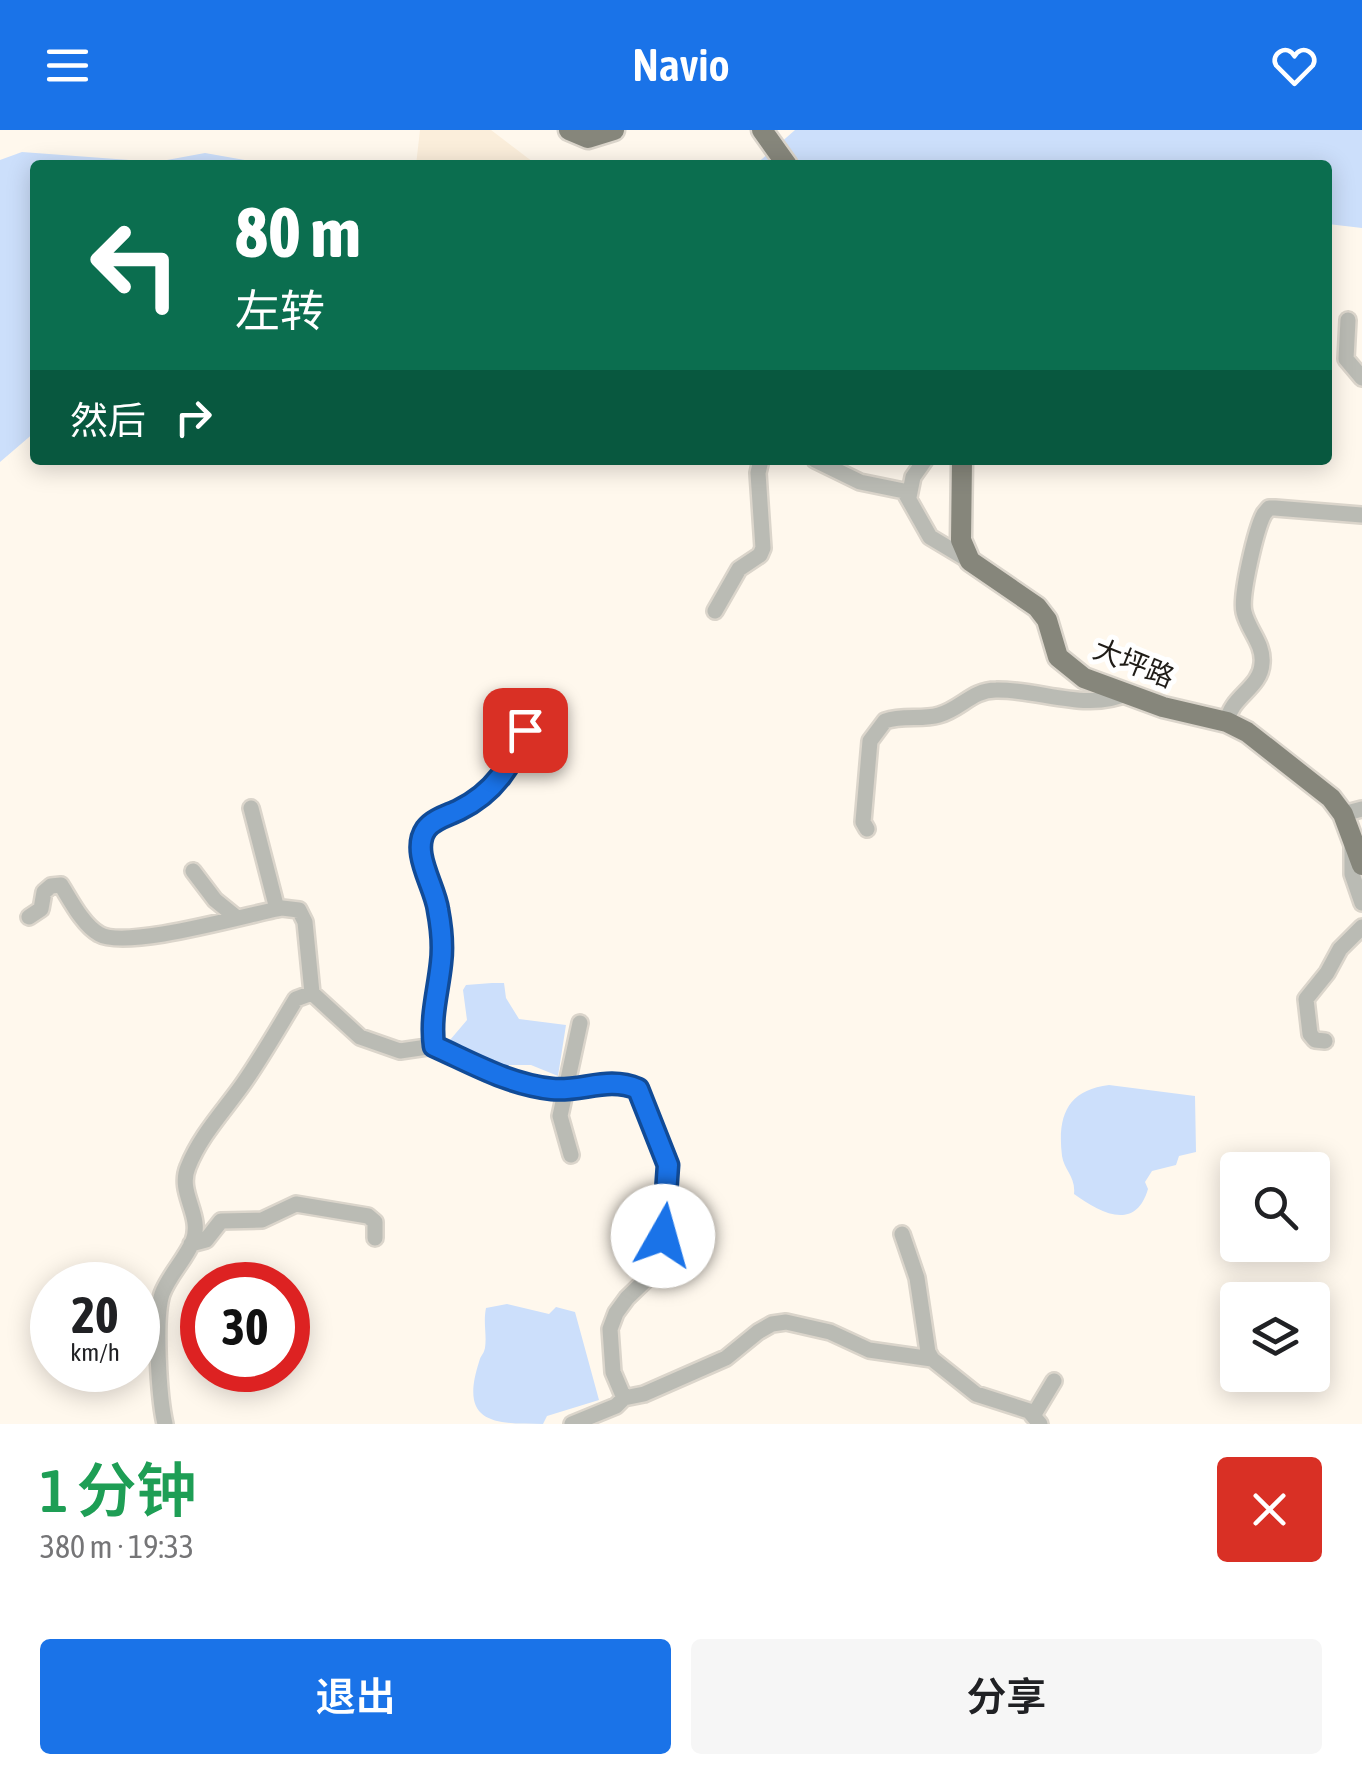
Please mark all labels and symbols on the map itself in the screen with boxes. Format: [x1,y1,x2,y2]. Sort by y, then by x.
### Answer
street label: 大坪路 [1089,632,1179,694]
pin [483,688,568,773]
position arrow [611,1184,715,1288]
speed limit sign: 30 [180,1262,310,1392]

